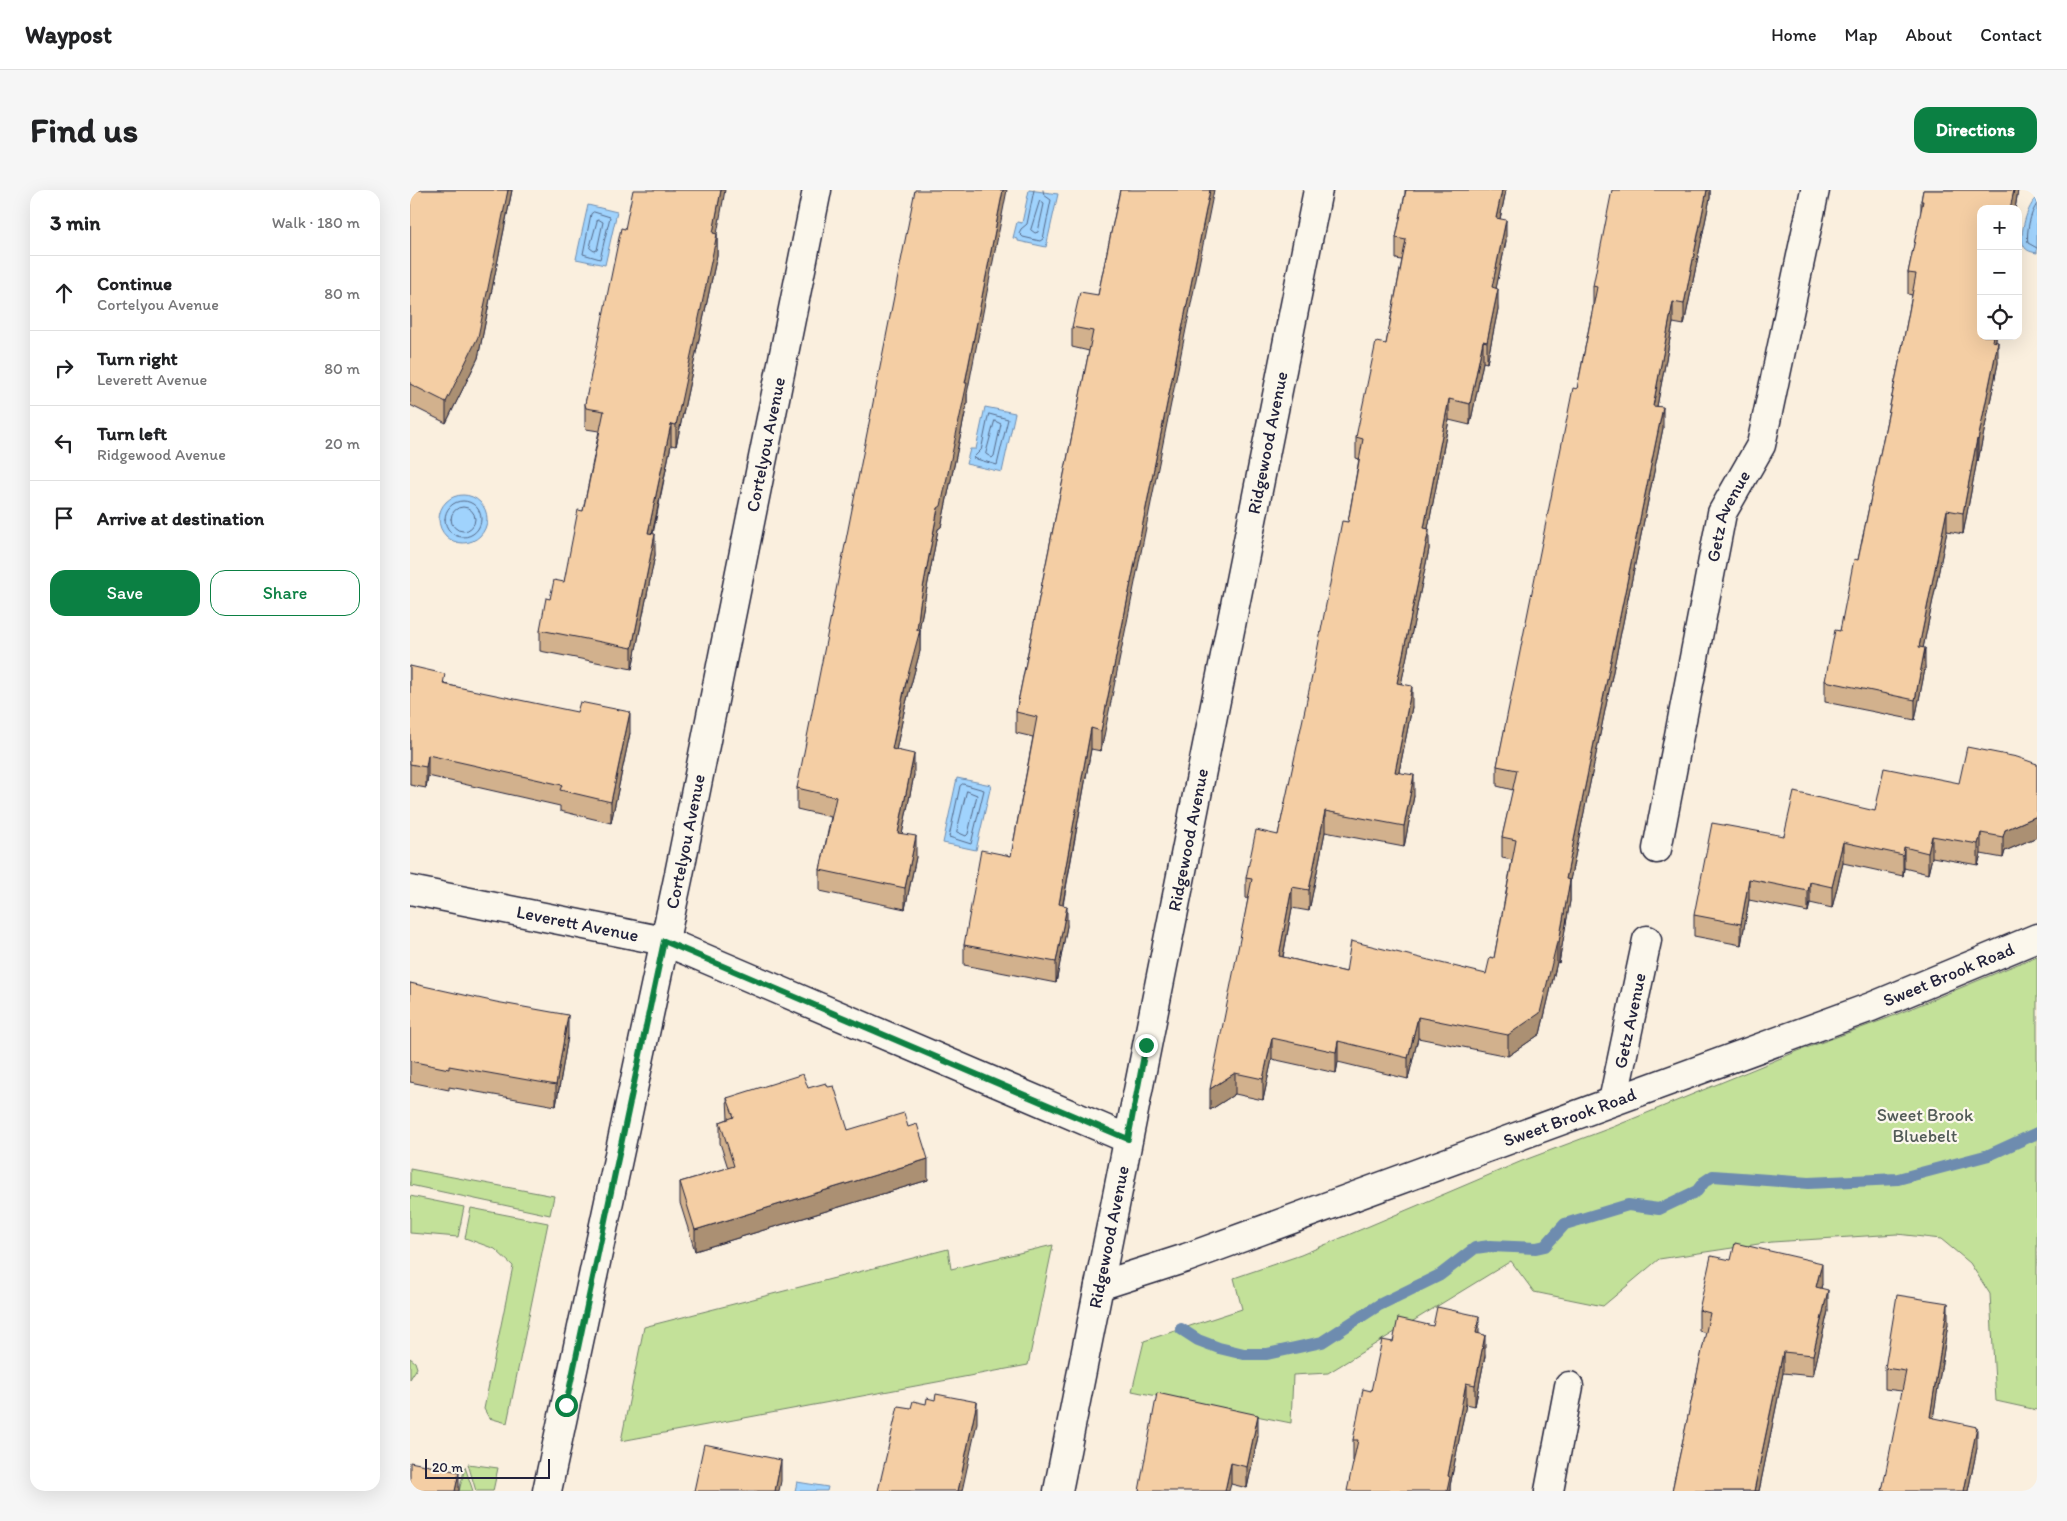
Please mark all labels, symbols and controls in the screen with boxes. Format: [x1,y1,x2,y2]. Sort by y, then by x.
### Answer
text: Waypost [25,20,112,49]
text: Home [1771,24,1817,46]
text: Map [1845,24,1878,46]
text: About [1906,24,1952,46]
text: Contact [1980,24,2042,46]
button: Directions [1914,107,2037,153]
text: Find us [30,109,138,151]
map controls [1977,205,2022,340]
button: + [1977,205,2022,250]
text: 3 min [50,210,100,235]
text: Walk · 180 m [272,213,360,232]
button: − [1977,250,2022,295]
text: Continue [97,272,172,295]
icon: ahead [50,279,78,307]
text: 80 m [324,284,360,303]
text: Cortelyou Avenue [97,295,219,314]
button: locate [1977,295,2022,340]
text: Turn right [97,347,178,370]
icon: right [50,354,78,382]
text: 80 m [324,359,360,378]
street label: Ridgewood Avenue [1242,369,1292,516]
text: Leverett Avenue [97,370,207,389]
street label: Cortelyou Avenue [741,375,790,514]
text: Turn left [97,422,167,445]
icon: left [50,429,78,457]
text: 20 m [325,434,360,453]
text: Ridgewood Avenue [97,445,226,464]
street label: Getz Avenue [1702,466,1755,564]
icon: arrive [50,504,78,532]
text: Arrive at destination [97,507,264,530]
button: Save [50,570,200,616]
button: Share [210,570,360,616]
street label: Ridgewood Avenue [1163,767,1213,913]
street label: Cortelyou Avenue [661,772,710,911]
street label: Leverett Avenue [515,901,641,947]
street label: Sweet Brook Road [1880,938,2018,1012]
street label: Getz Avenue [1609,971,1651,1071]
route end [1135,1034,1158,1057]
street label: Sweet Brook Road [1500,1083,1639,1152]
park label: Sweet Brook Bluebelt [1877,1104,1974,1147]
street label: Ridgewood Avenue [1084,1164,1134,1310]
route start [555,1394,578,1417]
scale bar [425,1456,550,1479]
text: 20 m [432,1459,463,1476]

